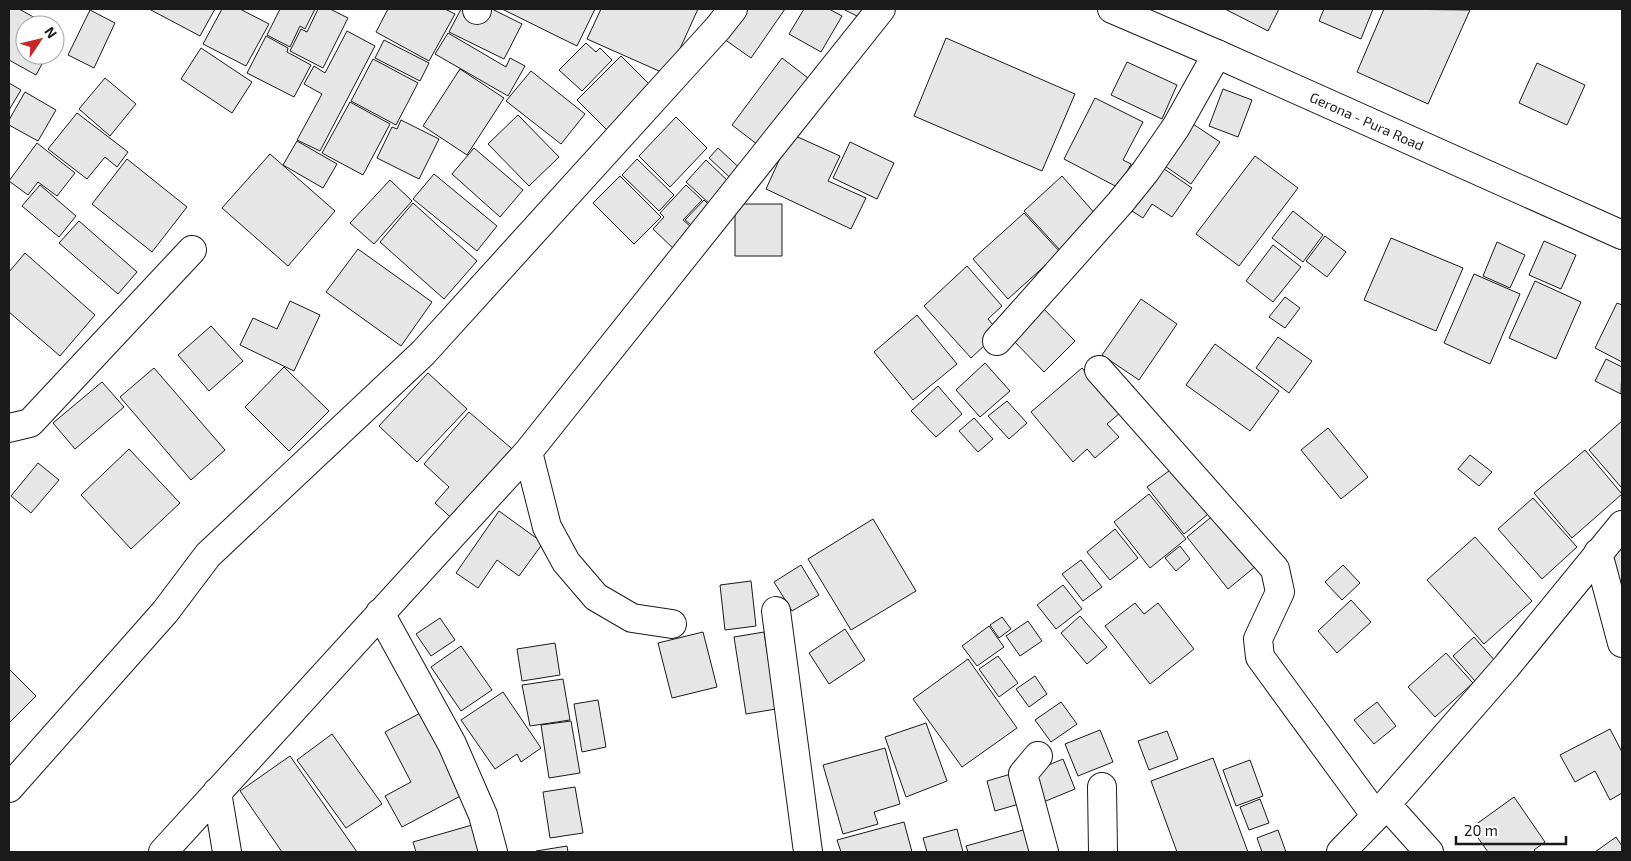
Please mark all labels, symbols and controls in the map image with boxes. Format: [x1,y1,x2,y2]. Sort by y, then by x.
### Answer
north arrow [15,15,65,65]
text: N [41,23,61,41]
street label: Gerona - Pura Road [1307,88,1427,154]
scale bar [1456,814,1566,846]
text: 20 m [1464,821,1498,839]

